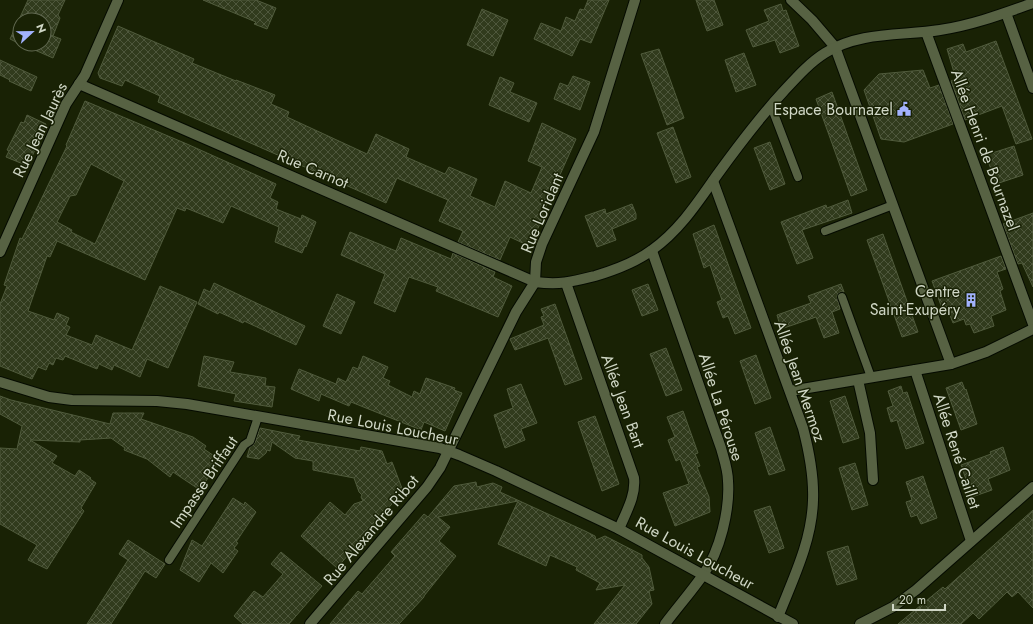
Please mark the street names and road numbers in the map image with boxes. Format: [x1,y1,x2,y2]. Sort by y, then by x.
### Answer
street label: Allée Henri de Bournazel [945,66,1025,234]
street label: Rue Jean Jaurès [7,79,73,181]
street label: Rue Carnot [274,144,352,194]
street label: Rue Loridant [515,169,569,257]
street label: Allée Jean Mermoz [768,317,832,445]
street label: Allée La Pérouse [693,350,749,464]
street label: Allée Jean Bart [595,351,651,451]
street label: Allée René Caillet [928,390,987,512]
street label: Rue Louis Loucheur [326,403,461,451]
street label: Impasse Briffaut [165,431,243,533]
street label: Rue Alexandre Ribot [318,470,424,590]
street label: Rue Louis Loucheur [631,511,759,595]

